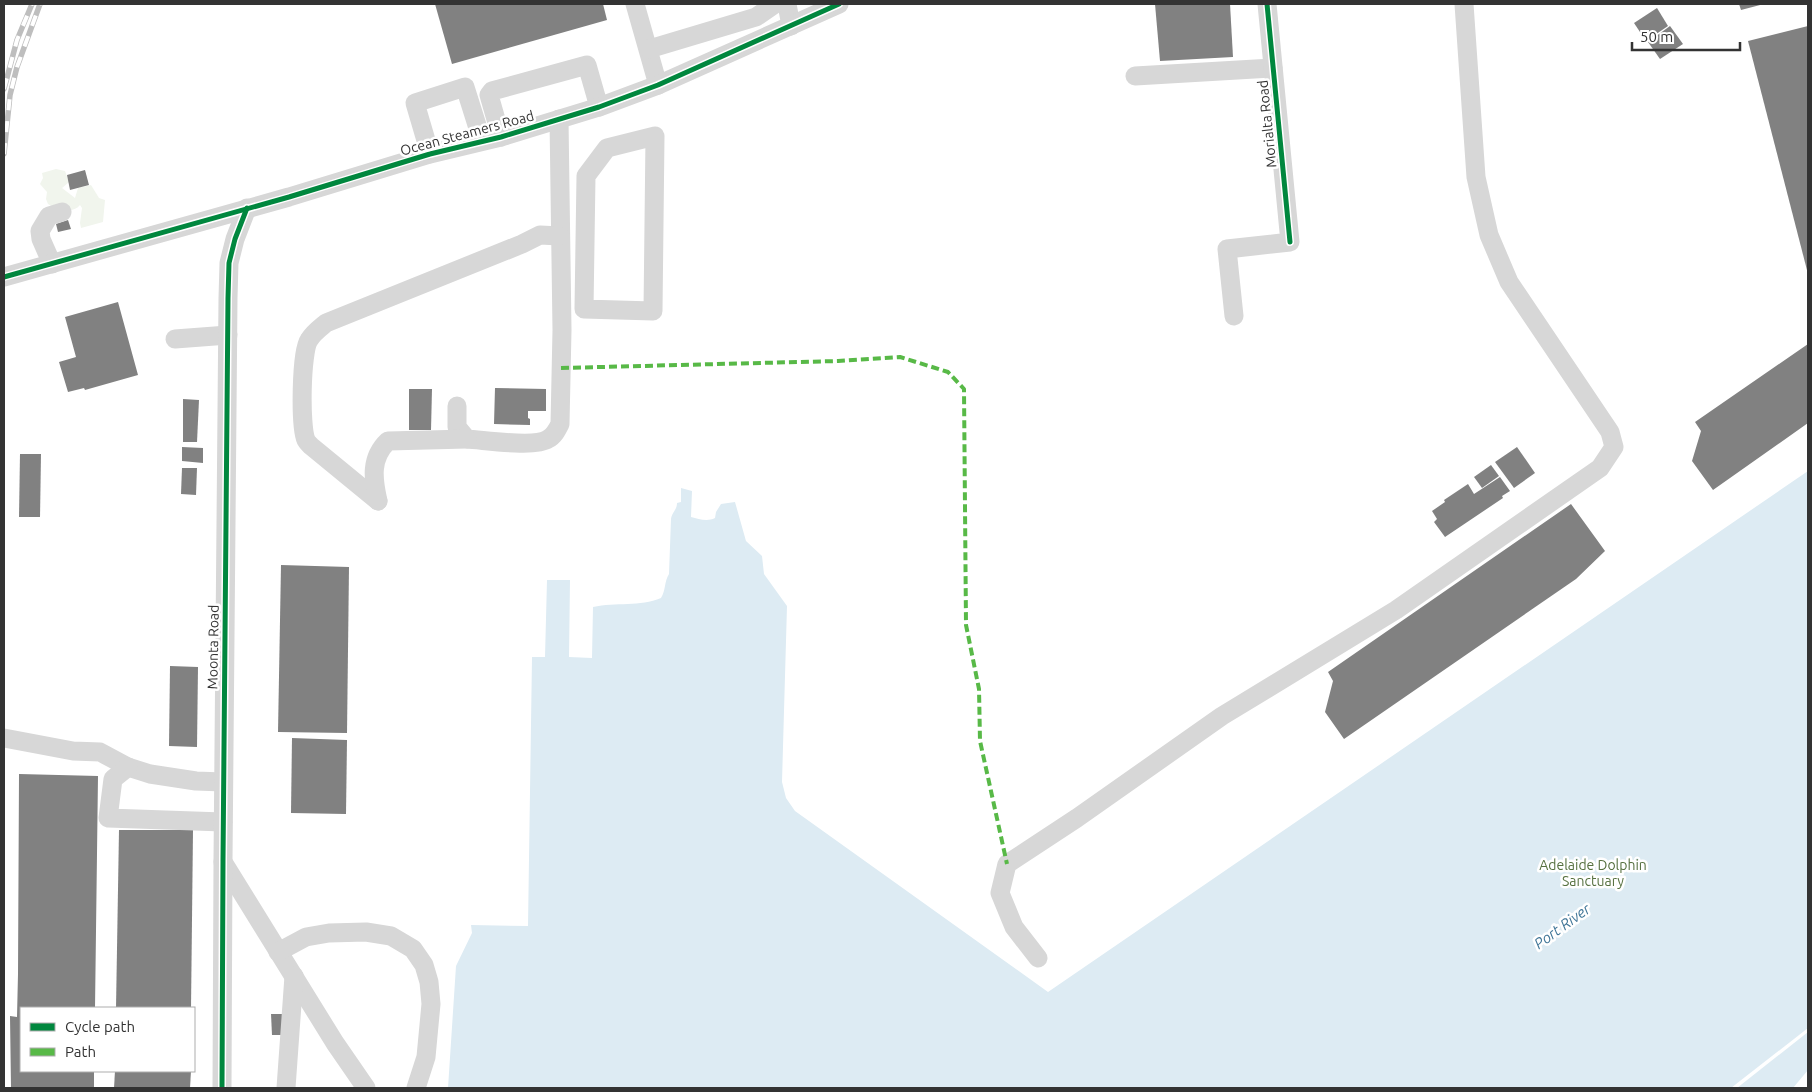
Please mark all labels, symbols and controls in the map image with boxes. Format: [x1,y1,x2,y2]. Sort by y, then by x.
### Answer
scale bar [1632,20,1740,52]
text: 50 m [1640,28,1673,45]
street label: Morialta Road [1254,79,1280,169]
street label: Ocean Steamers Road [398,107,536,159]
street label: Moonta Road [204,605,222,689]
park label: Adelaide Dolphin Sanctuary [1539,857,1647,889]
water label: Port River [1531,899,1594,952]
legend [20,1007,195,1072]
text: Cycle path [65,1018,135,1035]
text: Path [65,1043,96,1060]

